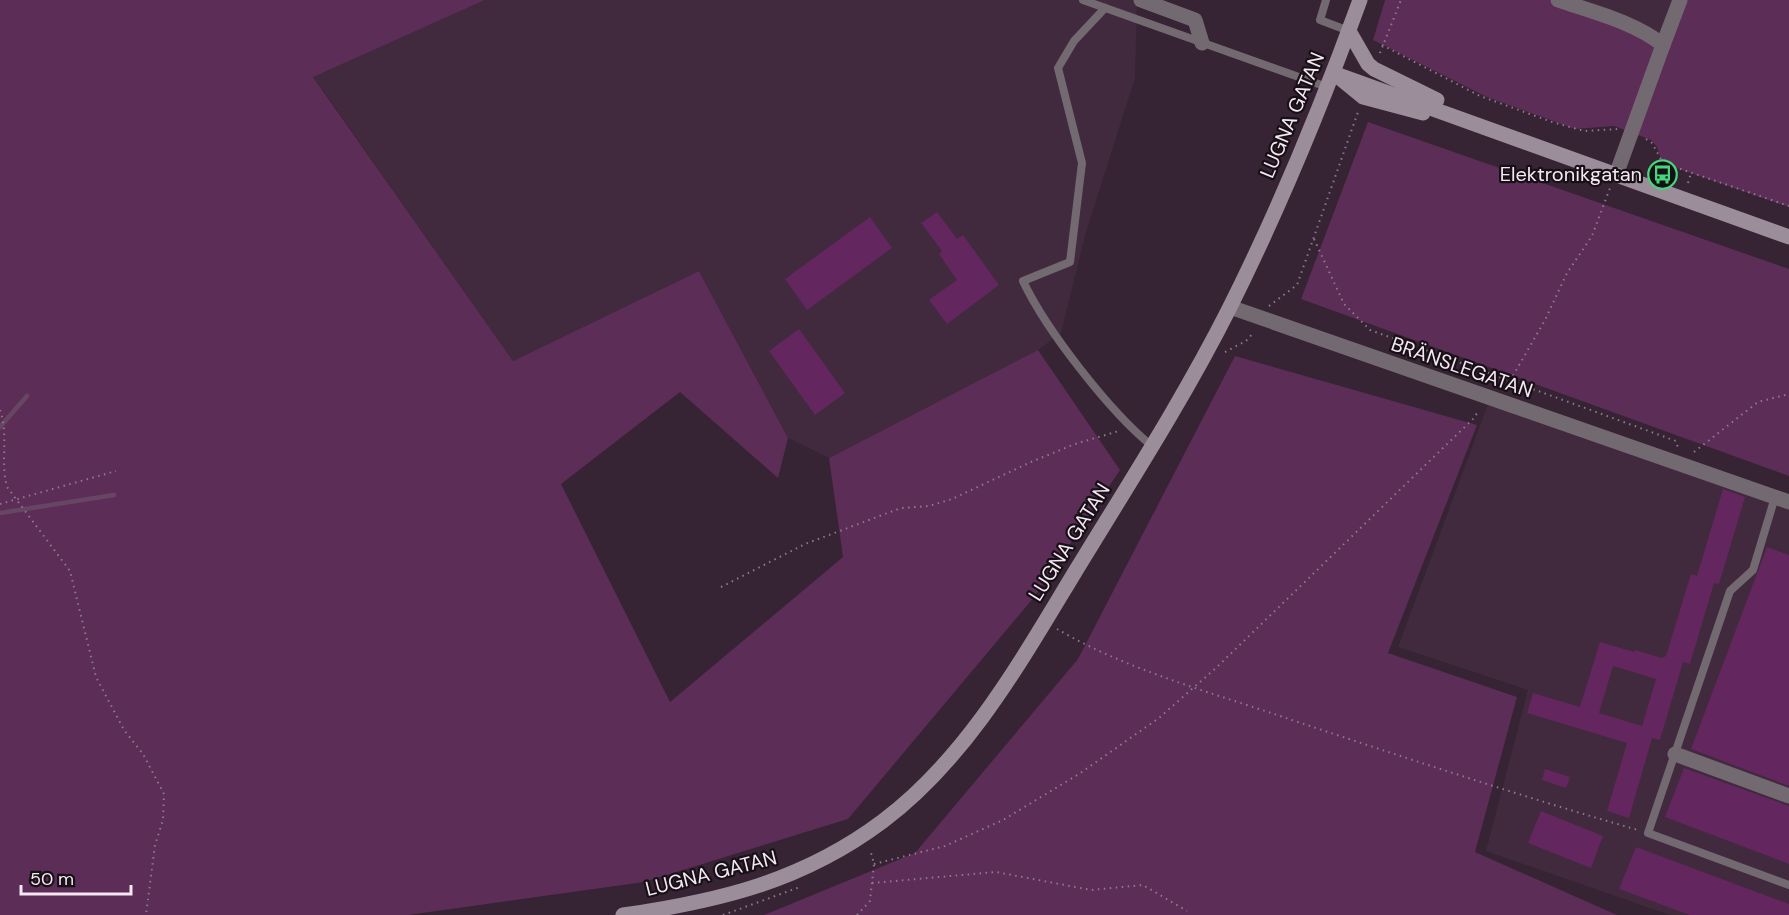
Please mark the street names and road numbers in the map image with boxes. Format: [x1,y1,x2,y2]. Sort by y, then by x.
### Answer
street label: LUGNA GATAN [1254,48,1330,182]
street label: BRÄNSLEGATAN [1388,331,1536,403]
street label: LUGNA GATAN [1022,478,1116,606]
street label: LUGNA GATAN [643,844,779,902]

